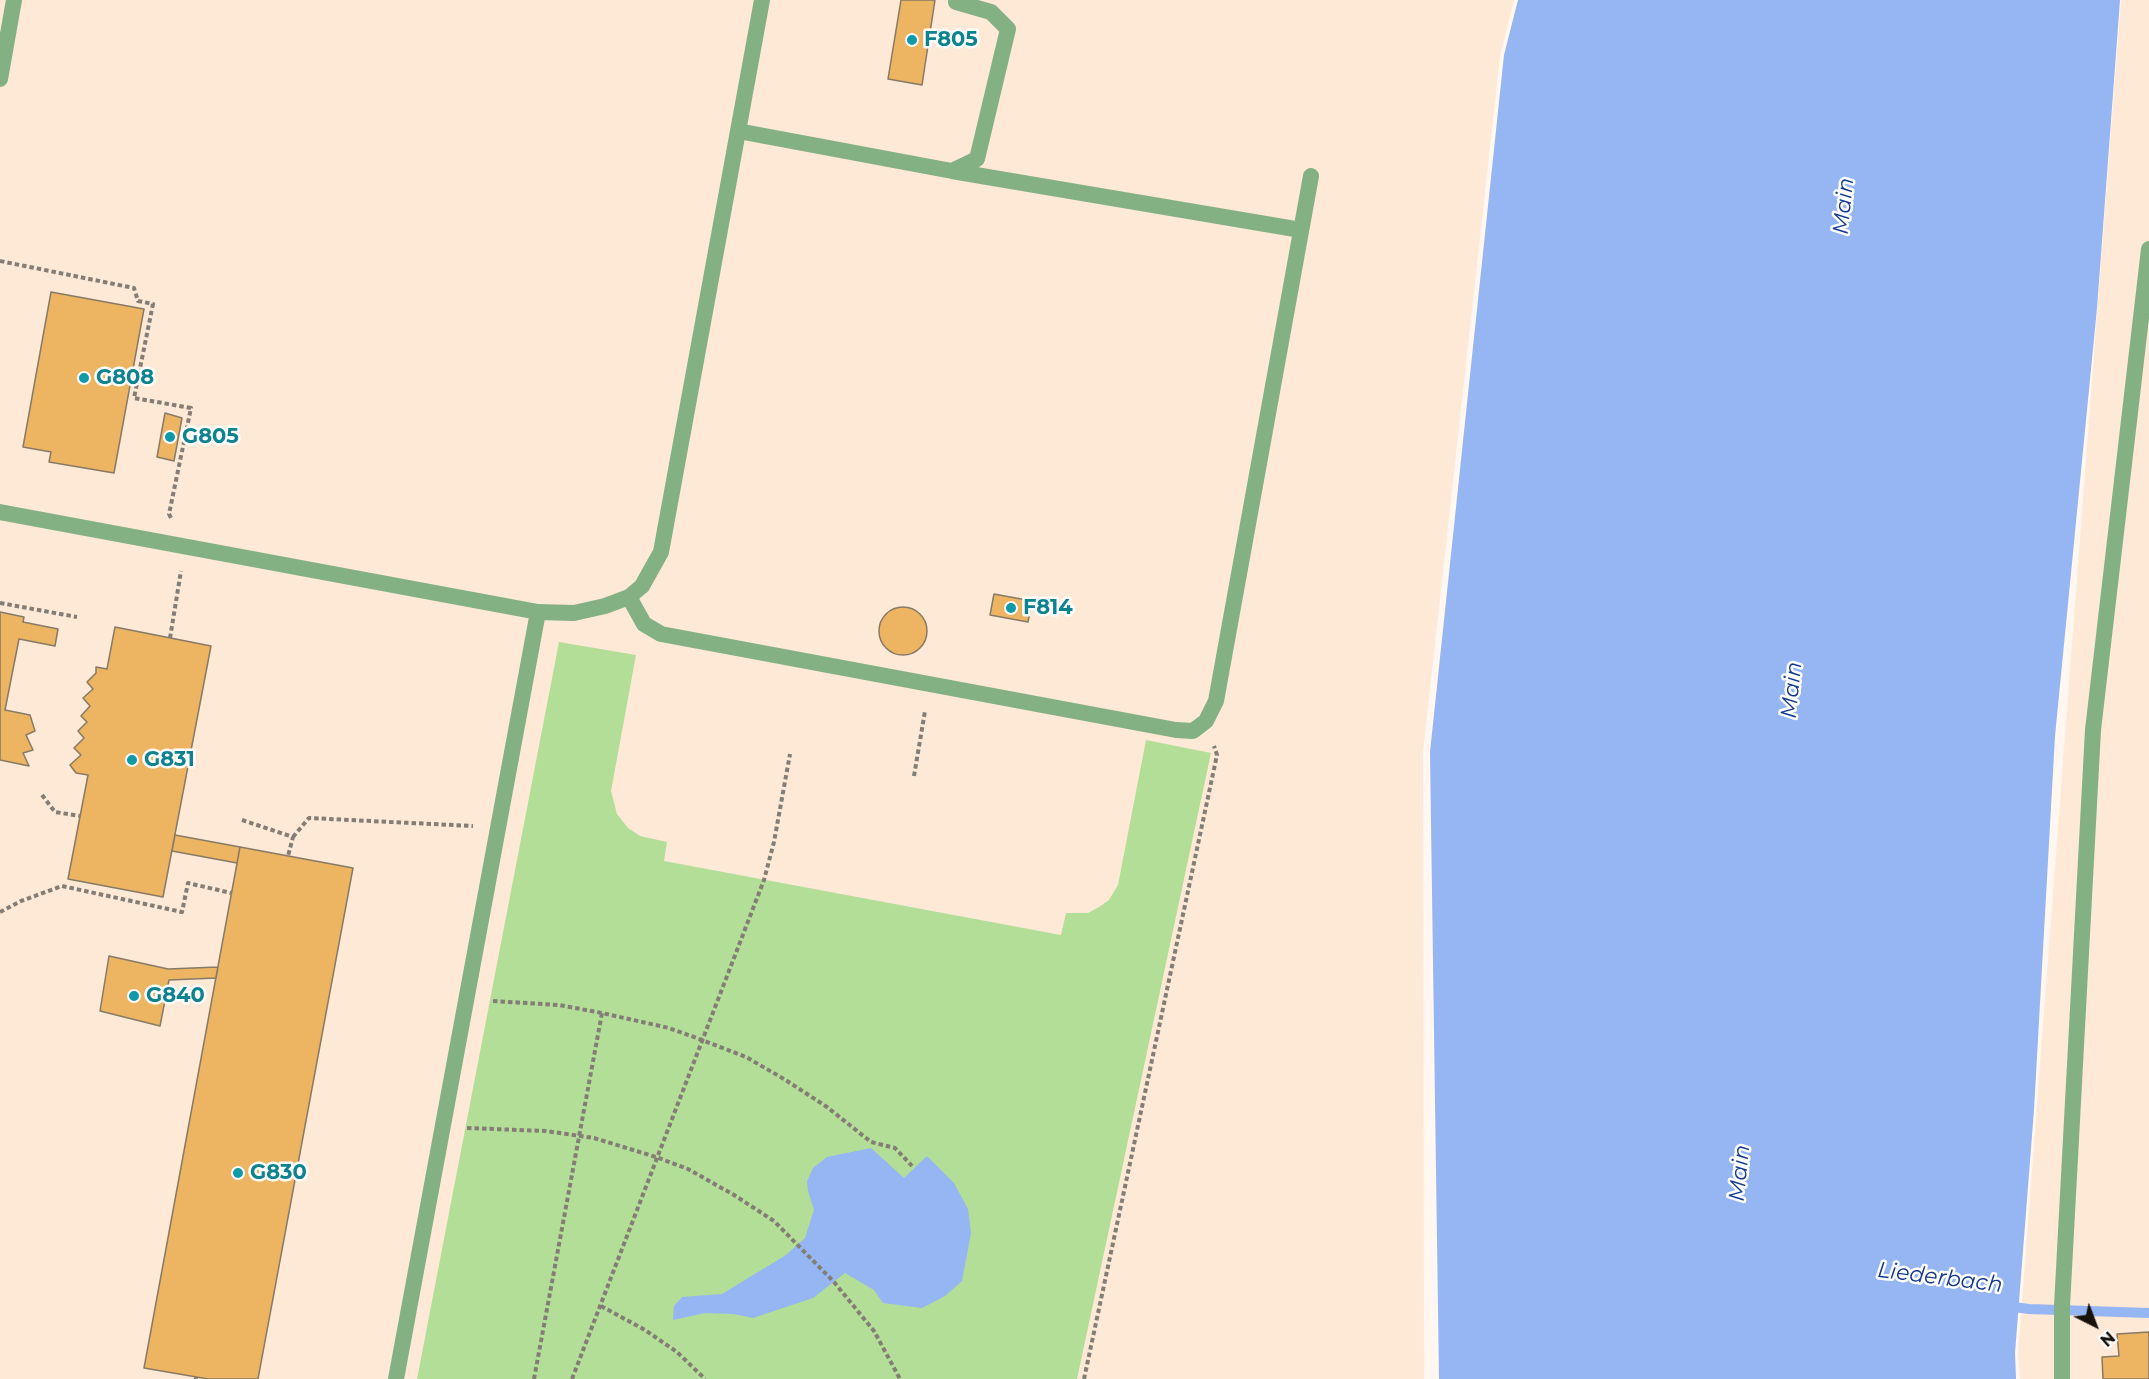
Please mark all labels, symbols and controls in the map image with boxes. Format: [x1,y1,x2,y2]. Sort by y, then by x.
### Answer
place label: F805 [924,27,978,53]
marker: F805 [905,33,919,47]
water label: Main [1828,176,1860,236]
place label: G808 [96,365,154,391]
marker: G808 [77,371,91,385]
place label: G805 [182,424,239,450]
marker: G805 [163,430,177,444]
place label: F814 [1023,595,1073,621]
marker: F814 [1004,601,1018,615]
water label: Main [1776,660,1808,720]
place label: G831 [144,747,195,773]
marker: G831 [125,753,139,767]
place label: G840 [146,983,205,1009]
marker: G840 [127,989,141,1003]
water label: Main [1724,1143,1756,1203]
place label: G830 [250,1160,307,1186]
marker: G830 [231,1166,245,1180]
water label: Liederbach [1876,1257,2004,1299]
north arrow [2065,1295,2125,1355]
text: N [2096,1327,2119,1350]

